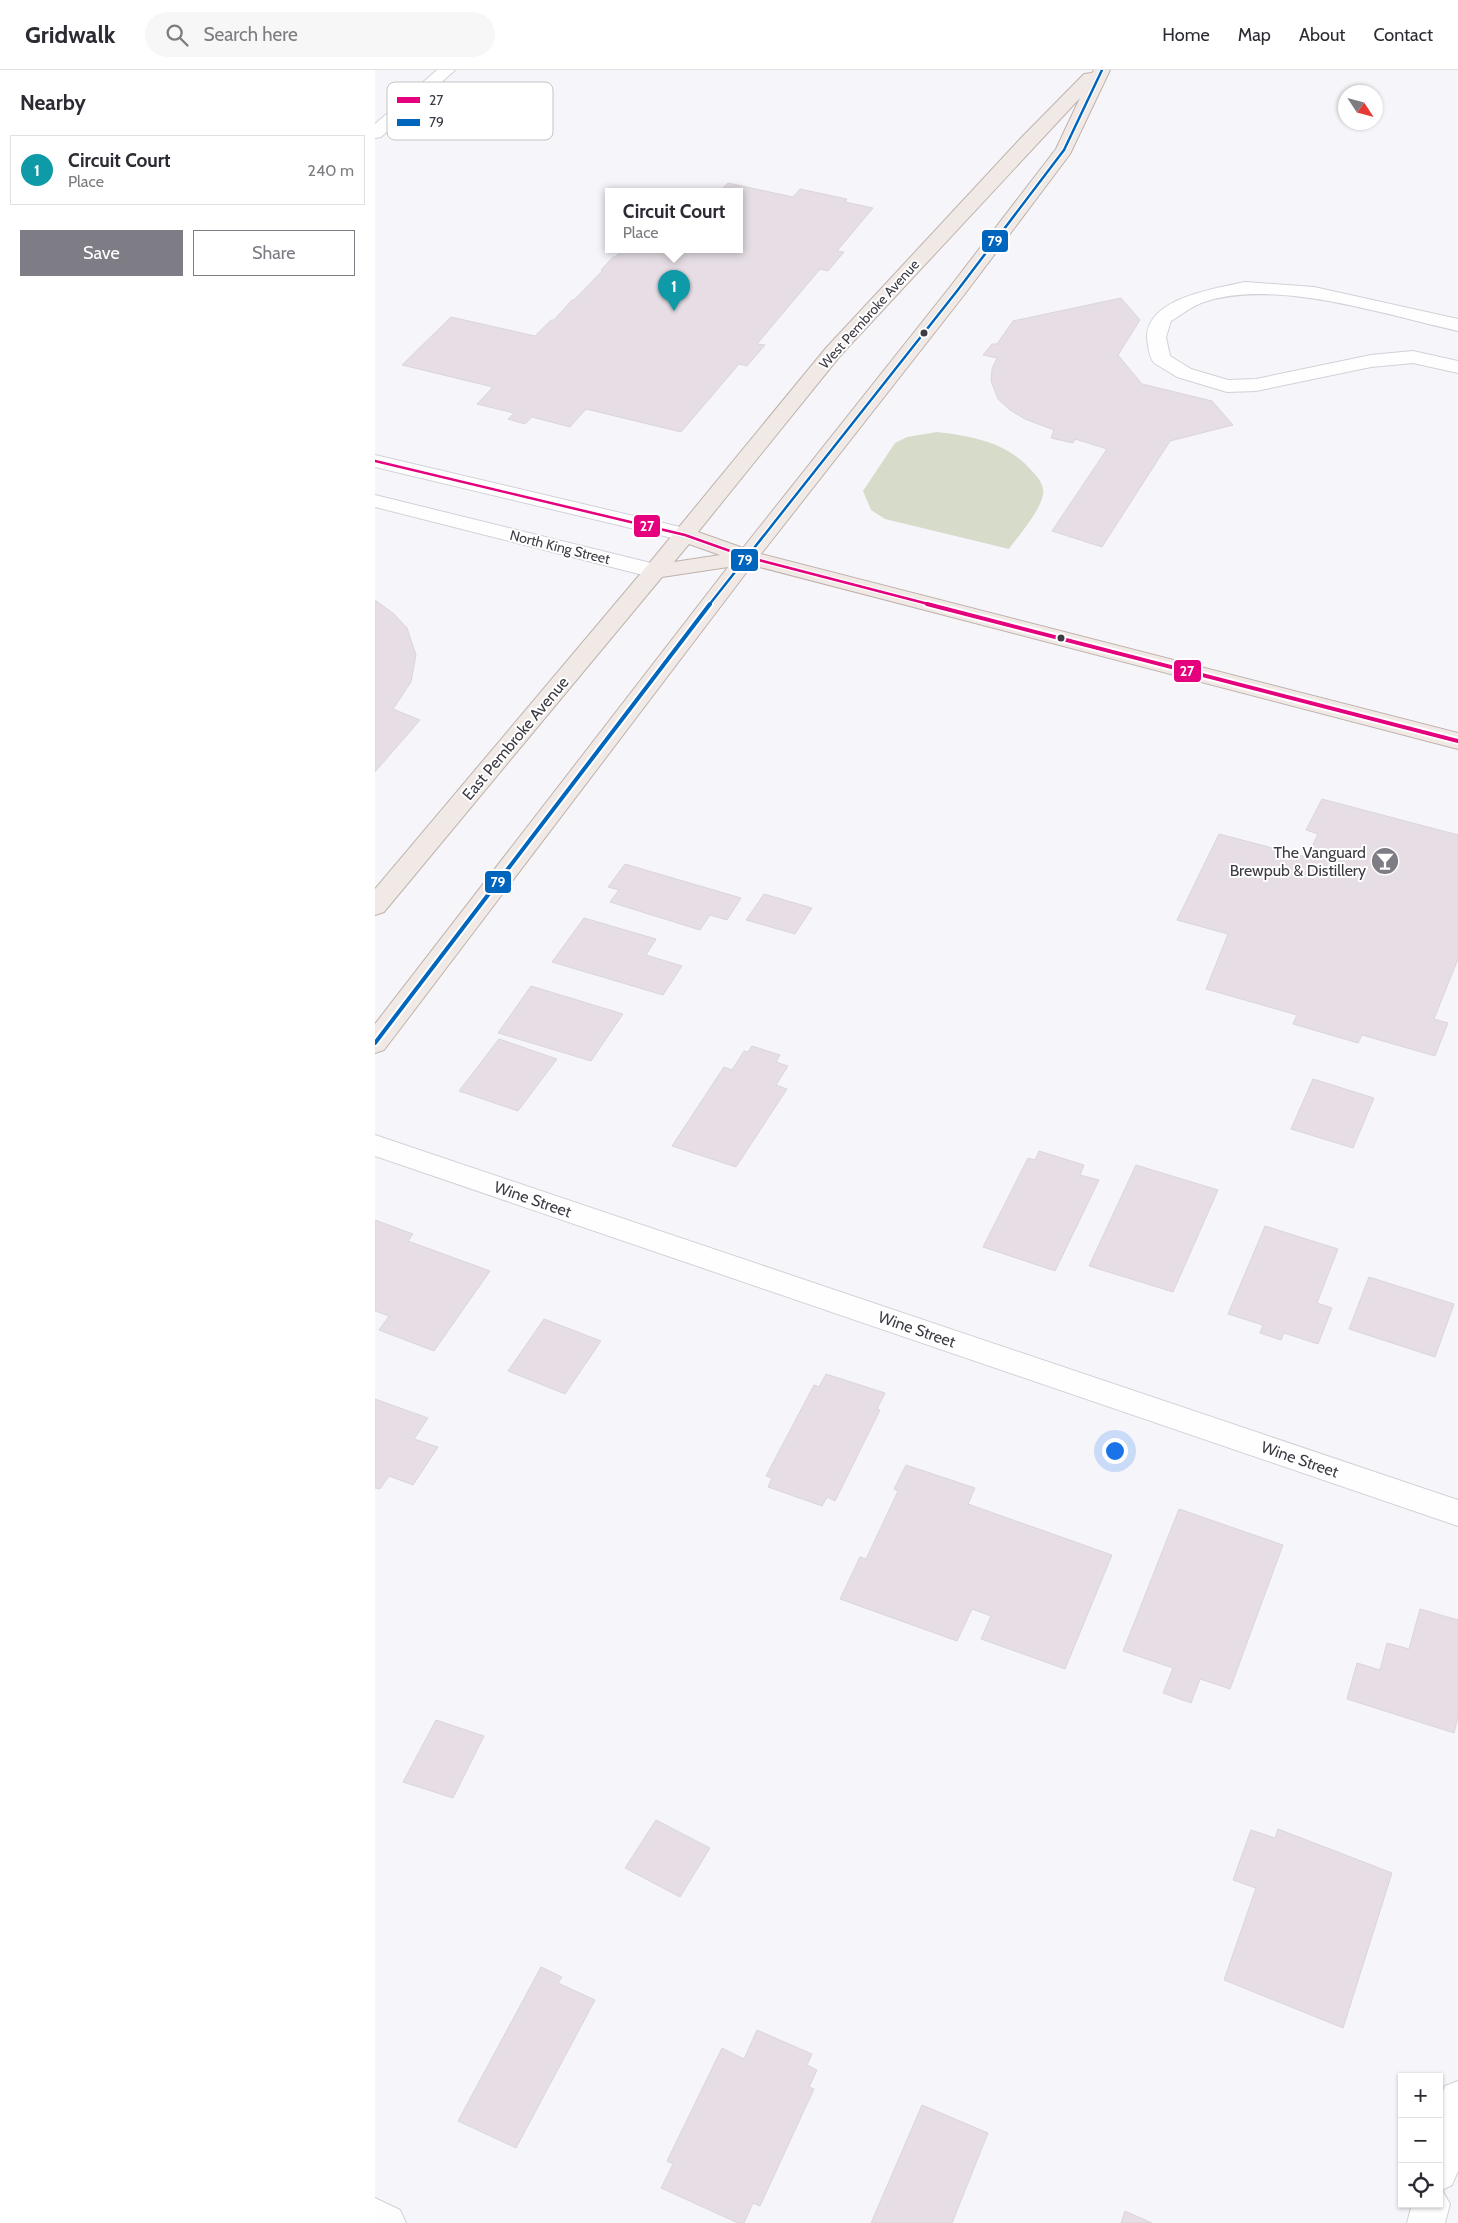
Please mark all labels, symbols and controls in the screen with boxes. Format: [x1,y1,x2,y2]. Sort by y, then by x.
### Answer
search box [145,12,495,57]
text: Gridwalk [25,20,115,49]
icon: search [163,21,191,49]
text: Search here [203,23,298,46]
text: Home [1162,24,1210,46]
text: Map [1238,24,1271,46]
text: About [1299,24,1345,46]
text: Contact [1373,24,1433,46]
legend [387,82,553,140]
north arrow [1338,85,1383,130]
text: Nearby [20,90,86,115]
text: 27 [429,91,443,109]
text: 79 [429,113,444,131]
text: Circuit Court [68,149,171,172]
text: 1 [34,161,40,180]
text: 240 m [308,161,354,180]
text: Place [68,172,104,191]
popup [605,188,743,253]
text: Circuit Court [623,200,725,223]
text: Place [623,223,659,242]
line badge: 79 [981,229,1009,253]
button: Save [20,230,183,276]
button: Share [193,230,355,276]
text: 79 [987,232,1003,250]
street label: West Pembroke Avenue [815,256,923,372]
pin: 1 [658,270,690,311]
unlabelled marker [919,328,929,338]
line badge: 27 [633,514,661,538]
text: 27 [640,517,655,535]
street label: North King Street [508,526,612,568]
line badge: 79 [730,548,759,572]
text: 79 [737,551,753,569]
unlabelled marker [1056,633,1066,643]
line badge: 27 [1173,659,1202,683]
text: 27 [1180,662,1195,680]
street label: East Pembroke Avenue [458,673,573,804]
place label: The Vanguard Brewpub & Distillery [1230,843,1366,880]
bar icon: The Vanguard Brewpub & Distillery [1370,846,1400,876]
line badge: 79 [484,870,512,894]
text: 79 [490,873,506,891]
street label: Wine Street [492,1177,574,1222]
street label: Wine Street [876,1307,958,1352]
street label: Wine Street [1259,1437,1341,1482]
your location [1102,1438,1128,1464]
map controls [1398,2073,1443,2208]
button: + [1398,2073,1443,2118]
button: − [1398,2118,1443,2163]
button: locate [1398,2163,1443,2208]

